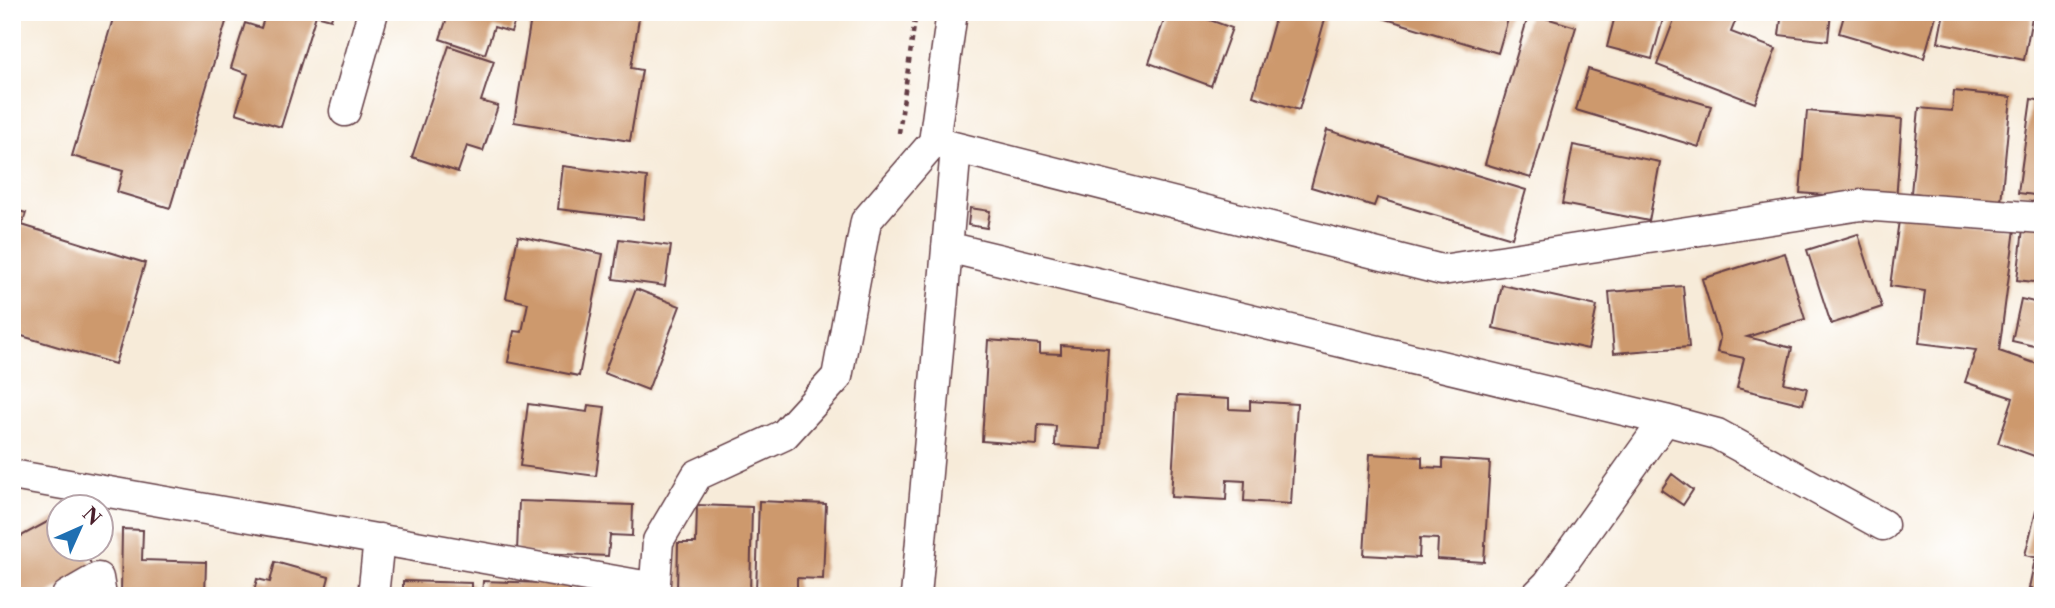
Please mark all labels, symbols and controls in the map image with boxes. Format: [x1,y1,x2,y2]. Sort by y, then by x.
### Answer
north arrow [46,492,116,562]
text: N [78,502,106,530]

